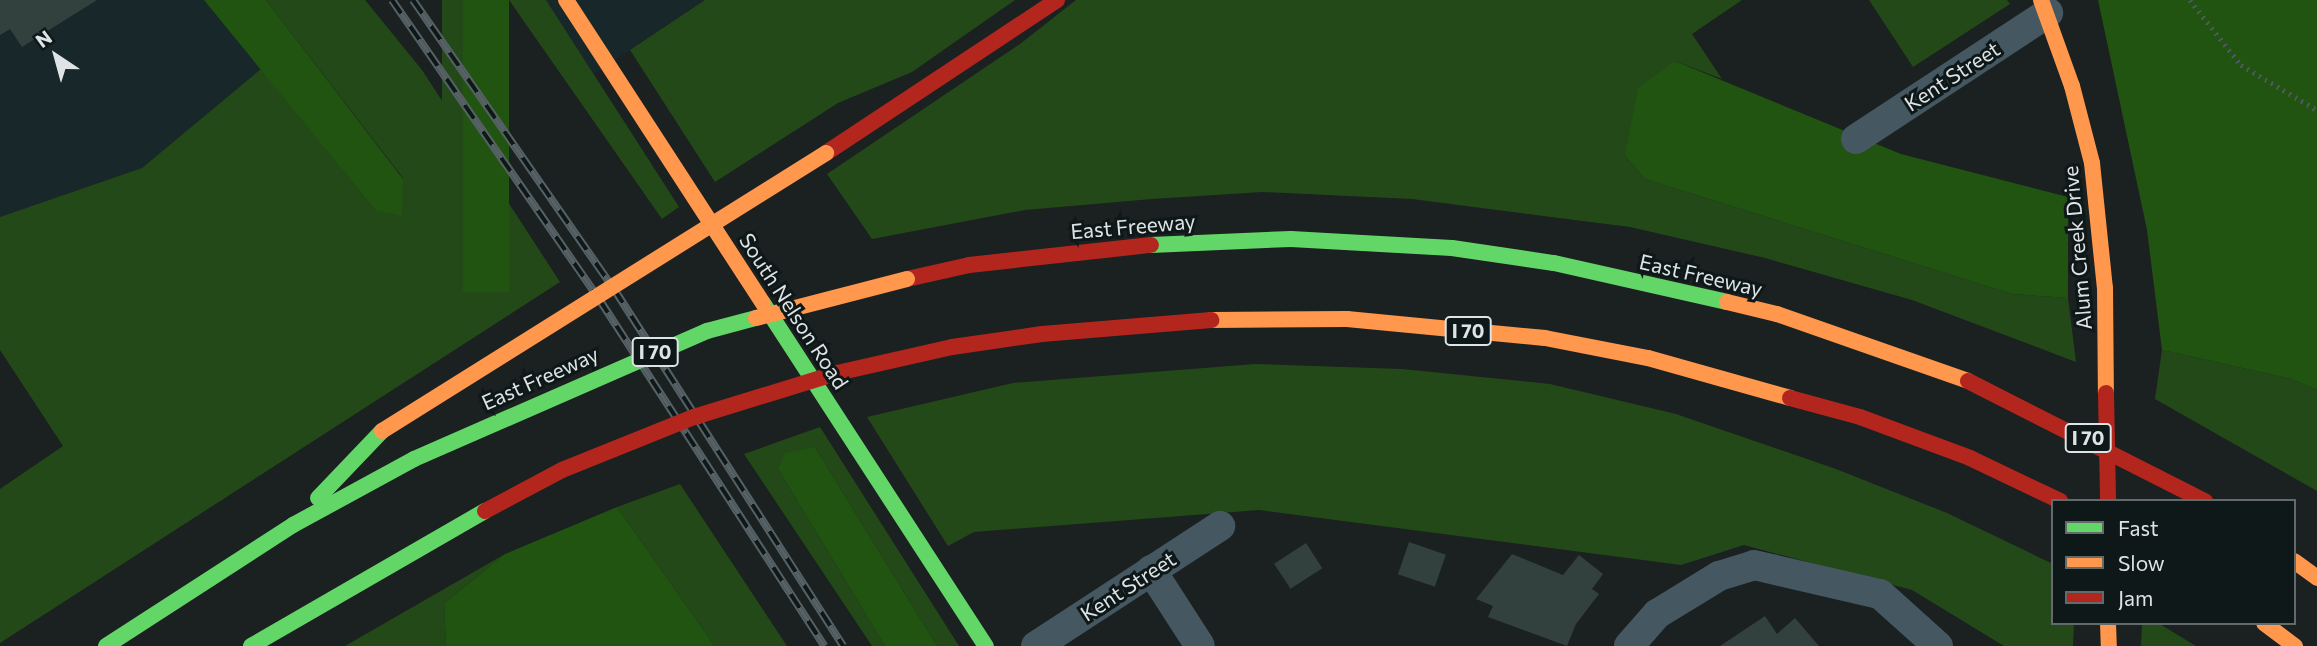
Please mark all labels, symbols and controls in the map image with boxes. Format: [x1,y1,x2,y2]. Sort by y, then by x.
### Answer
north arrow [21,21,91,91]
text: N [31,25,56,52]
street label: Kent Street [1900,36,2004,116]
street label: Alum Creek Drive [2057,165,2097,331]
street label: East Freeway [1069,208,1197,244]
street label: South Nelson Road [734,228,854,394]
street label: East Freeway [1637,249,1765,301]
road number: I 70 [1444,316,1492,346]
road number: I 70 [630,336,680,368]
street label: East Freeway [478,341,602,415]
road number: I 70 [2064,422,2112,453]
legend [2051,499,2296,625]
text: Fast [2118,515,2159,540]
street label: Kent Street [1076,546,1180,626]
text: Slow [2118,550,2165,575]
text: Jam [2118,585,2153,610]

